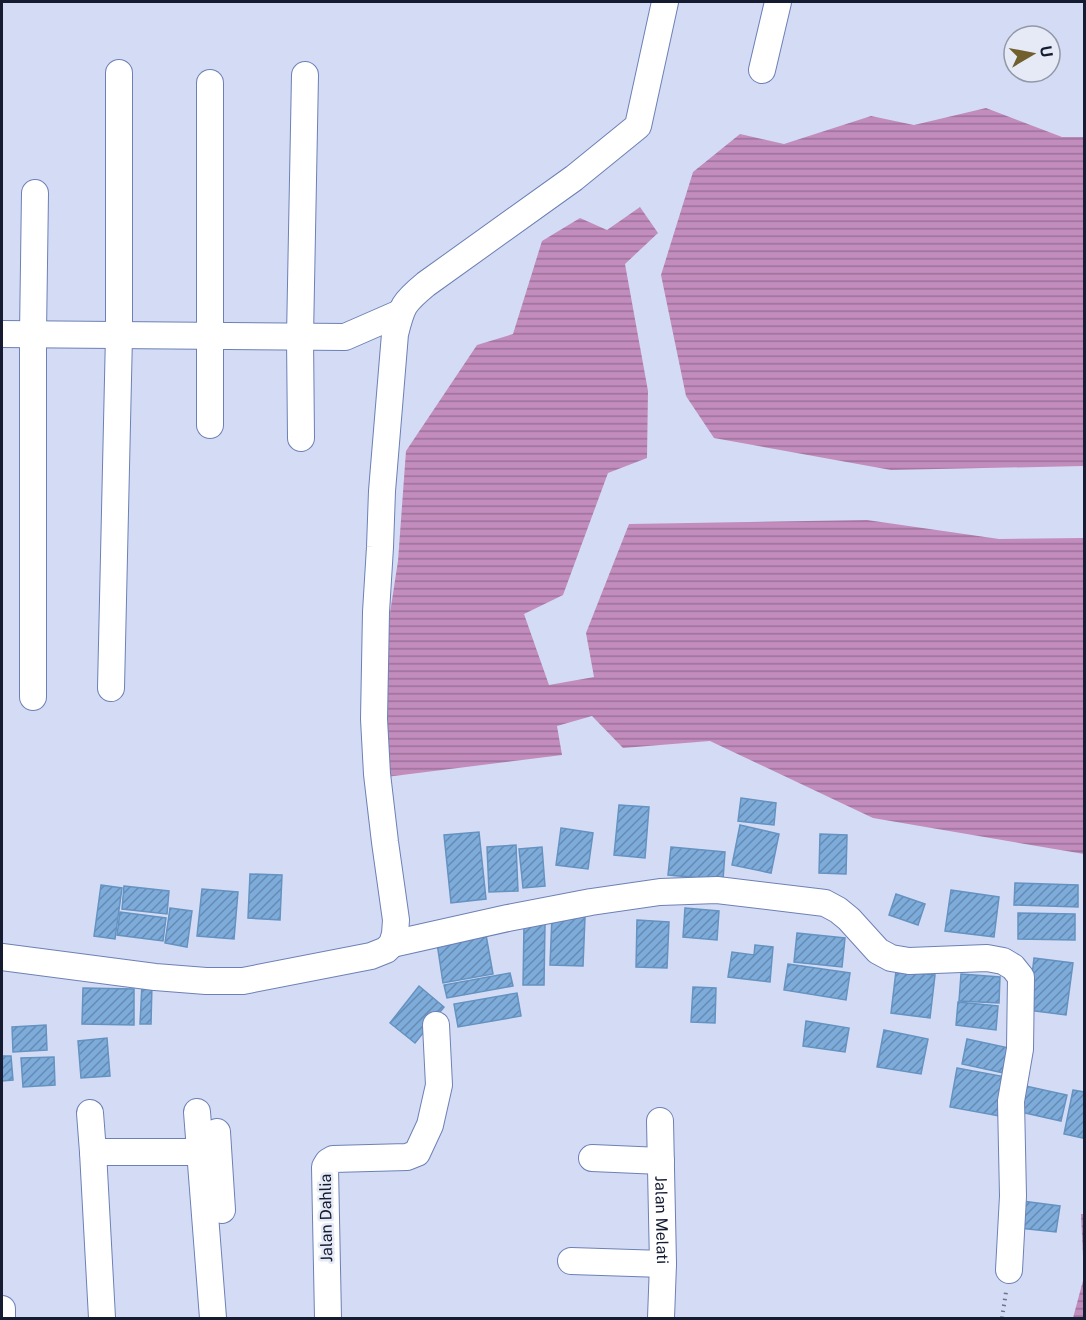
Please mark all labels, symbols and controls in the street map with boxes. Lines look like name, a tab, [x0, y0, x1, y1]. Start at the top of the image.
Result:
north arrow	[1002, 24, 1062, 84]
text: U	[1036, 44, 1057, 59]
street label: Jalan Dahlia	[316, 1174, 336, 1262]
street label: Jalan Melati	[652, 1176, 673, 1264]

